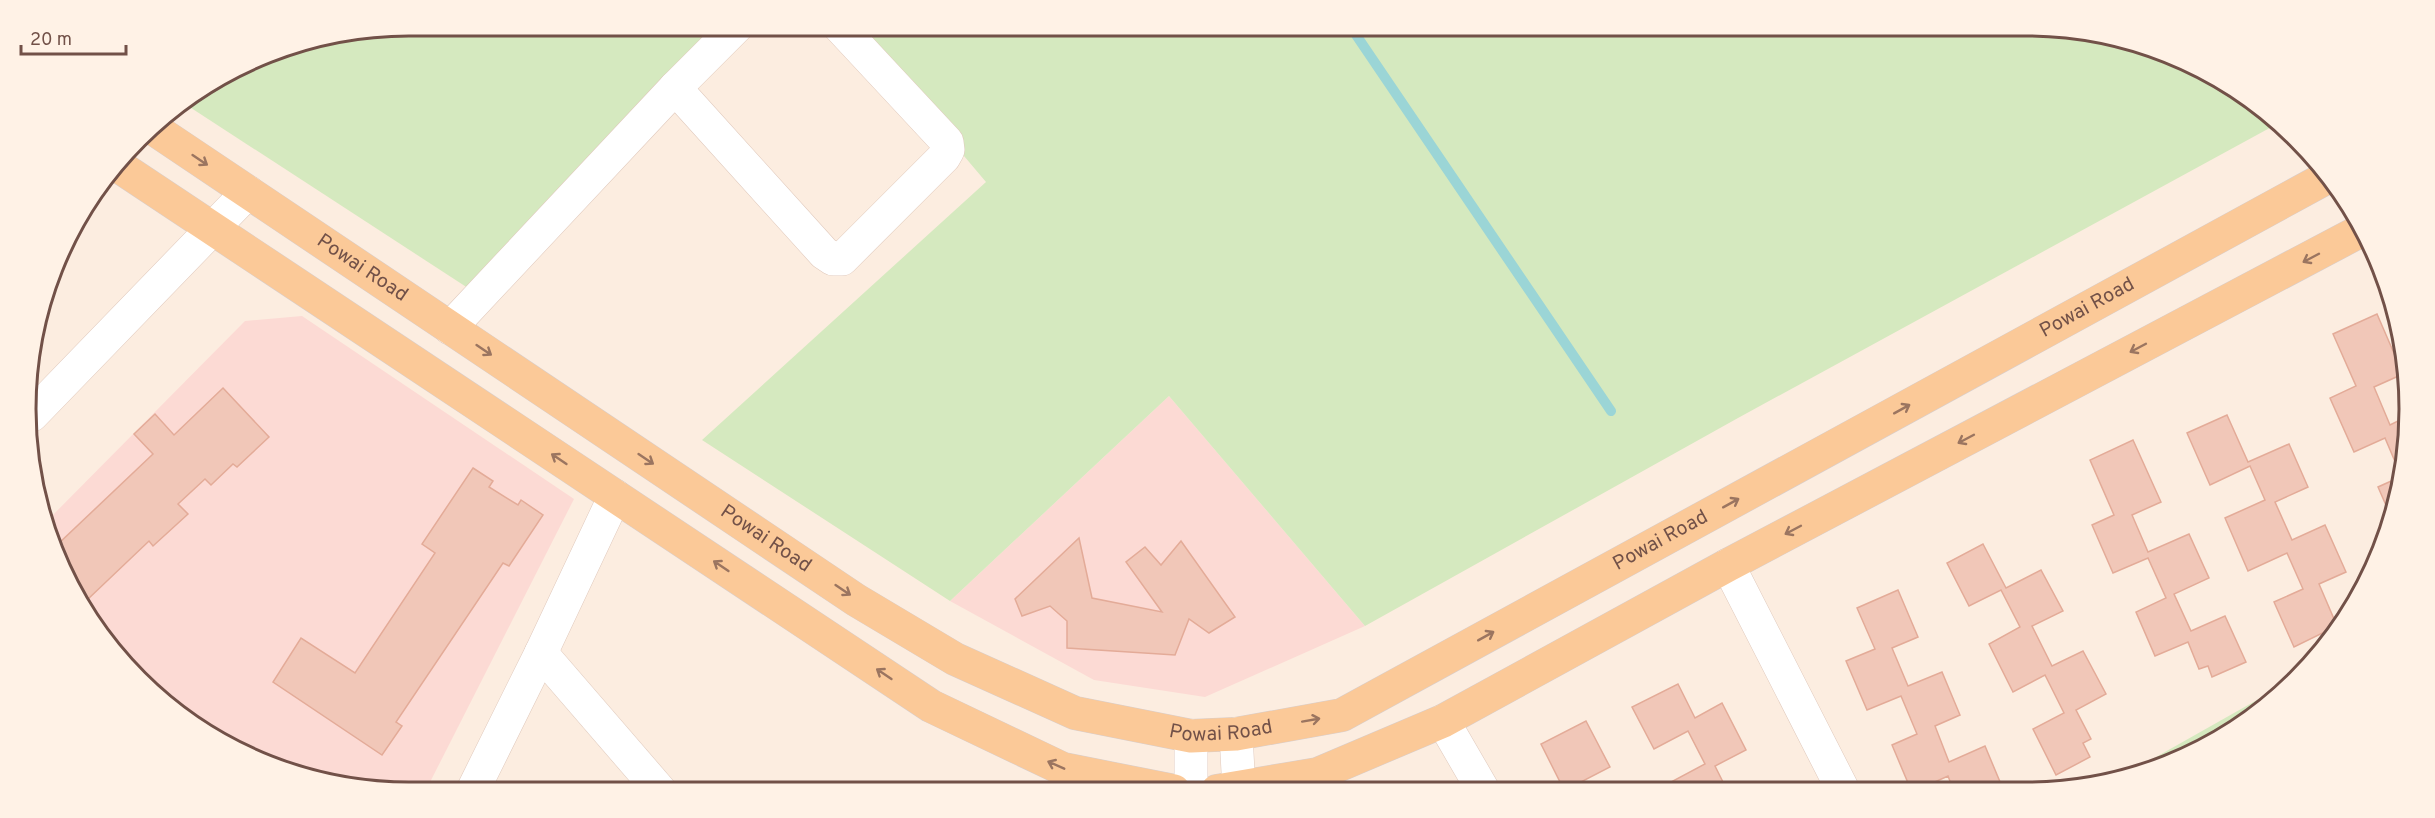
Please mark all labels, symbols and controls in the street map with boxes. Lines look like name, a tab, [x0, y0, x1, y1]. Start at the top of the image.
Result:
scale bar	[21, 18, 126, 56]
text: 20 m	[30, 29, 72, 52]
one-way arrow	[191, 154, 207, 166]
street label: Powai Road	[311, 229, 413, 308]
one-way arrow	[2302, 252, 2320, 264]
street label: Powai Road	[2035, 272, 2139, 345]
one-way arrow	[2130, 343, 2148, 355]
one-way arrow	[475, 344, 491, 356]
one-way arrow	[1893, 403, 1910, 415]
one-way arrow	[1957, 434, 1975, 446]
one-way arrow	[550, 452, 567, 465]
one-way arrow	[637, 453, 654, 465]
one-way arrow	[1722, 497, 1739, 509]
street label: Powai Road	[715, 499, 816, 579]
street label: Powai Road	[1609, 505, 1713, 577]
one-way arrow	[1785, 525, 1803, 536]
one-way arrow	[713, 560, 730, 572]
one-way arrow	[834, 585, 851, 597]
one-way arrow	[1477, 630, 1494, 642]
one-way arrow	[876, 668, 892, 680]
street label: Powai Road	[1167, 715, 1275, 749]
one-way arrow	[1301, 715, 1321, 726]
one-way arrow	[1047, 759, 1065, 770]

